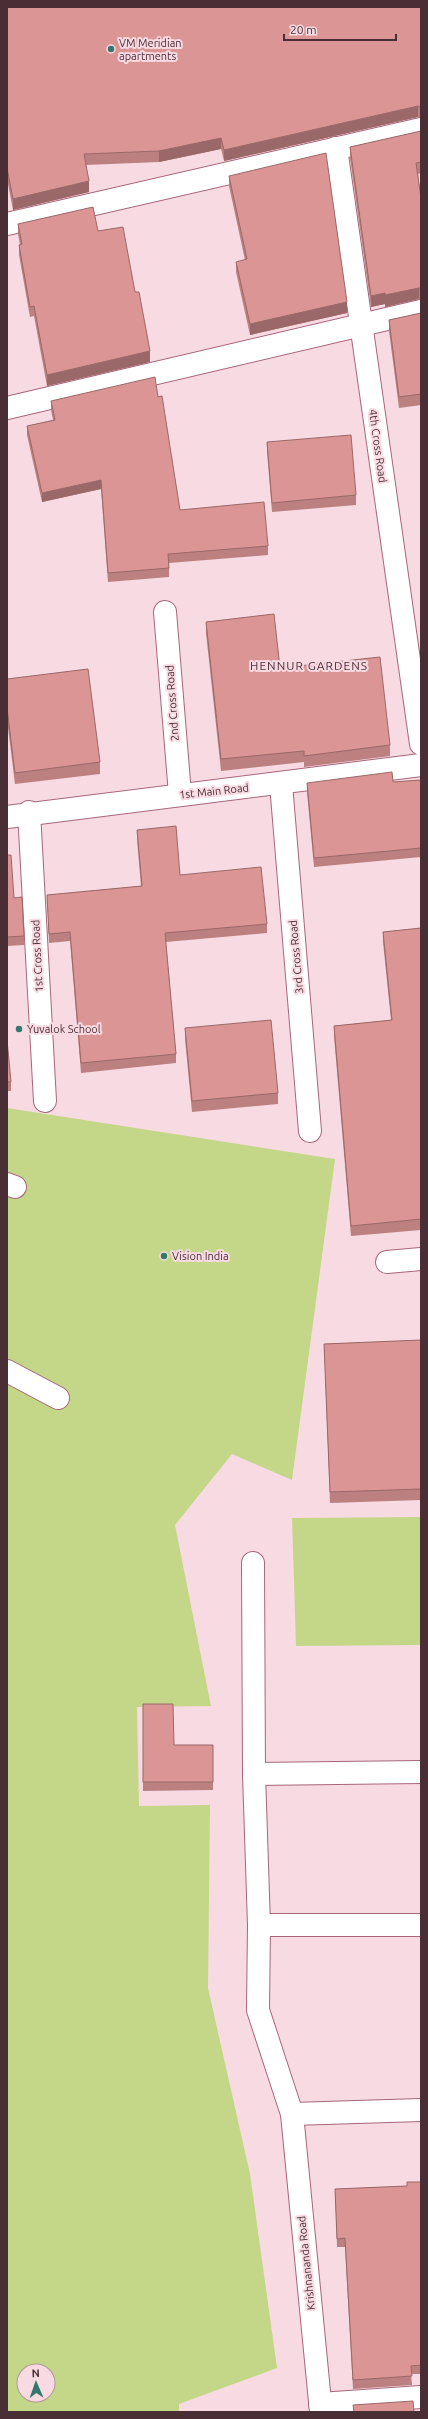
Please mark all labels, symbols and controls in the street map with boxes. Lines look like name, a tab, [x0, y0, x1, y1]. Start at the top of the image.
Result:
scale bar	[284, 16, 396, 42]
text: 20 m	[290, 23, 317, 36]
place label: VM Meridian apartments	[119, 37, 182, 62]
marker: VM Meridian apartments	[106, 44, 116, 54]
street label: 4th Cross Road	[367, 408, 389, 484]
district label: HENNUR GARDENS	[250, 659, 368, 672]
street label: 2nd Cross Road	[163, 665, 181, 741]
street label: 1st Main Road	[179, 781, 249, 801]
street label: 1st Cross Road	[29, 919, 45, 993]
street label: 3rd Cross Road	[287, 920, 305, 994]
place label: Yuvalok School	[27, 1023, 101, 1035]
marker: Yuvalok School	[14, 1024, 24, 1034]
place label: Vision India	[172, 1250, 229, 1262]
marker: Vision India	[159, 1251, 169, 1261]
street label: Krishnananda Road	[295, 2215, 317, 2311]
north arrow	[16, 2363, 56, 2403]
text: N	[31, 2367, 40, 2379]

